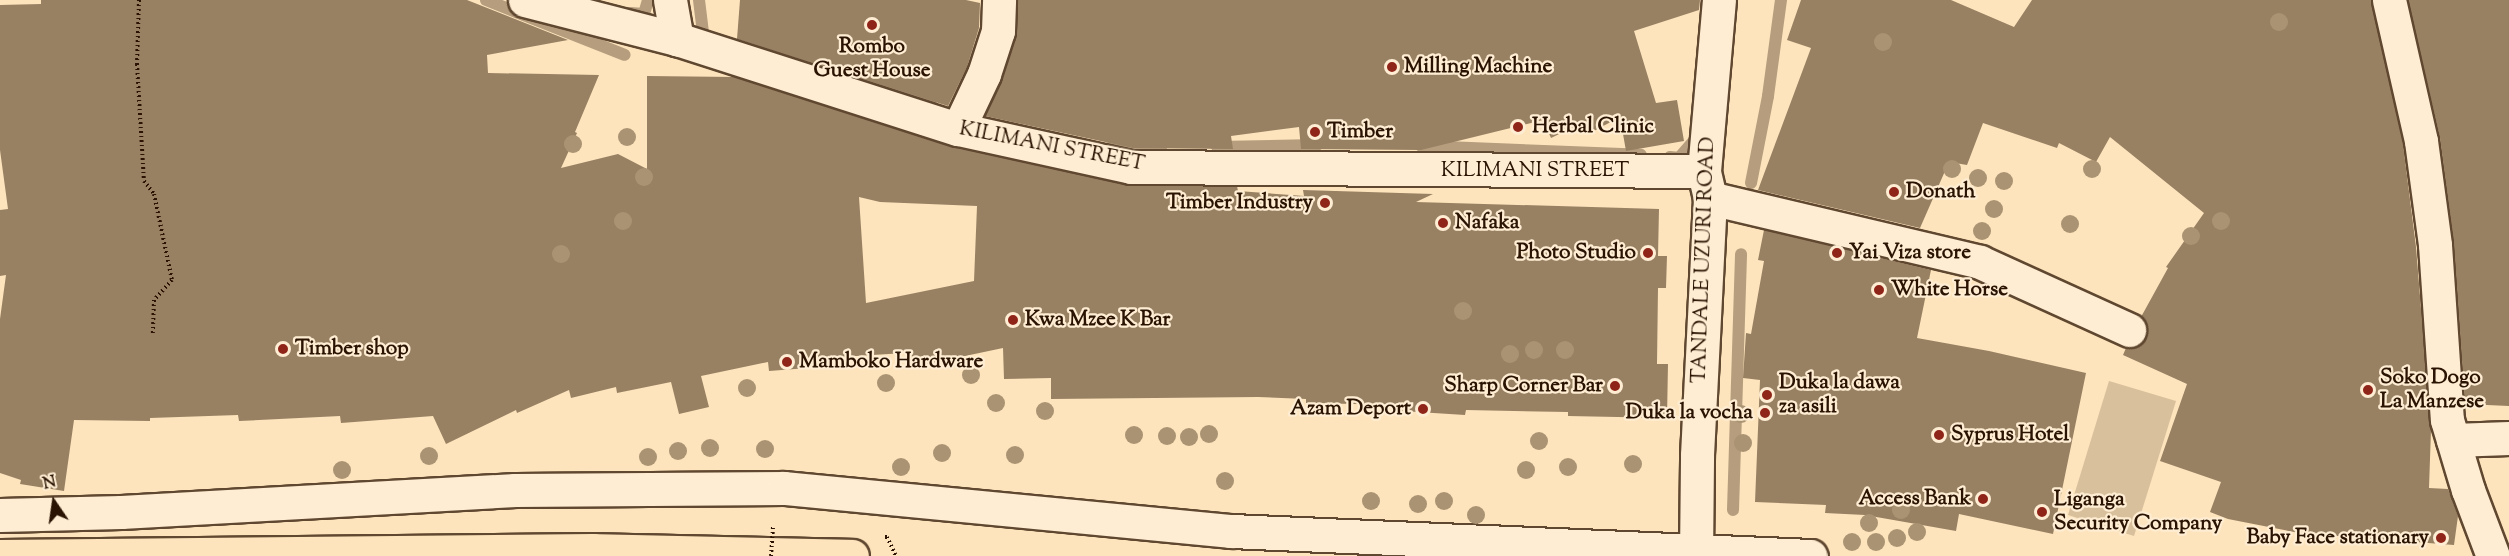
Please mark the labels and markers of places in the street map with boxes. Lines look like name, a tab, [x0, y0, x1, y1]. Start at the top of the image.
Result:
marker: Rombo Guest House	[865, 18, 879, 32]
place label: Rombo Guest House	[813, 34, 931, 84]
place label: Milling Machine	[1404, 54, 1552, 80]
marker: Milling Machine	[1385, 60, 1399, 74]
place label: Herbal Clinic	[1532, 114, 1654, 140]
marker: Herbal Clinic	[1509, 118, 1527, 136]
place label: Timber	[1327, 119, 1393, 145]
marker: Timber	[1308, 125, 1322, 139]
place label: Donath	[1906, 179, 1976, 205]
marker: Donath	[1887, 185, 1901, 199]
place label: Timber Industry	[1166, 190, 1313, 216]
marker: Timber Industry	[1318, 196, 1332, 210]
place label: Nafaka	[1455, 210, 1519, 236]
marker: Nafaka	[1436, 216, 1450, 230]
place label: Photo Studio	[1517, 240, 1636, 266]
place label: Yai Viza store	[1849, 240, 1971, 266]
marker: Photo Studio	[1641, 246, 1655, 260]
marker: Yai Viza store	[1830, 246, 1844, 260]
place label: White Horse	[1891, 277, 2008, 303]
marker: White Horse	[1872, 283, 1886, 297]
place label: Kwa Mzee K Bar	[1025, 307, 1170, 333]
marker: Kwa Mzee K Bar	[1006, 313, 1020, 327]
place label: Timber shop	[295, 336, 409, 362]
marker: Timber shop	[276, 342, 290, 356]
place label: Mamboko Hardware	[799, 349, 983, 375]
marker: Mamboko Hardware	[780, 355, 794, 369]
place label: Soko Dogo La Manzese	[2380, 365, 2484, 415]
place label: Duka la dawa za asili	[1779, 370, 1900, 420]
place label: Sharp Corner Bar	[1444, 373, 1603, 399]
marker: Sharp Corner Bar	[1608, 379, 1622, 393]
marker: Soko Dogo La Manzese	[2361, 383, 2375, 397]
marker: Duka la dawa za asili	[1760, 388, 1774, 402]
place label: Azam Deport	[1290, 396, 1411, 422]
place label: Duka la vocha	[1625, 400, 1753, 426]
marker: Azam Deport	[1416, 402, 1430, 416]
marker: Duka la vocha	[1758, 406, 1772, 420]
place label: Syprus Hotel	[1951, 422, 2069, 448]
marker: Syprus Hotel	[1932, 428, 1946, 442]
place label: Access Bank	[1858, 486, 1971, 512]
place label: Liganga Security Company	[2054, 487, 2222, 537]
marker: Access Bank	[1976, 492, 1990, 506]
marker: Liganga Security Company	[2035, 505, 2049, 519]
place label: Baby Face stationary	[2246, 525, 2429, 551]
marker: Baby Face stationary	[2434, 531, 2448, 545]

